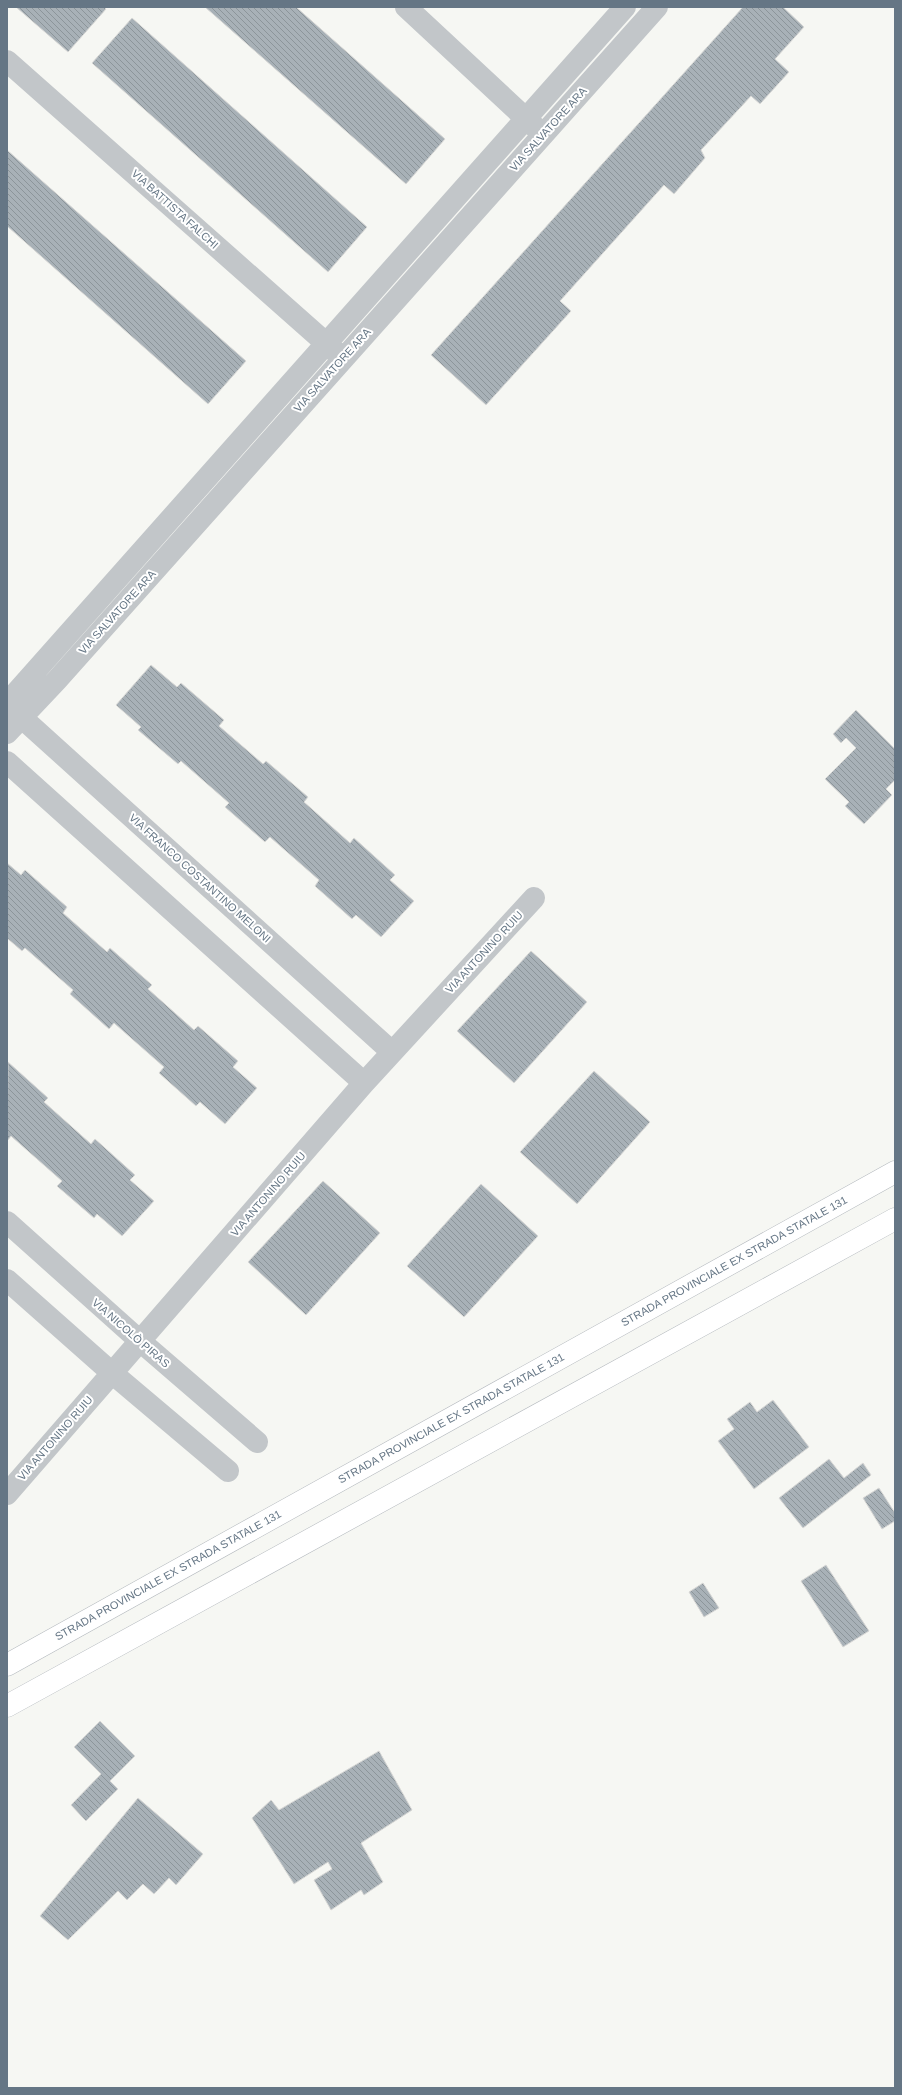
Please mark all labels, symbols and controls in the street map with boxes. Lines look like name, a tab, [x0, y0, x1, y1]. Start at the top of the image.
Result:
street label: VIA SALVATORE ARA	[507, 84, 589, 173]
street label: VIA BATTISTA FALCHI	[129, 167, 221, 251]
street label: VIA SALVATORE ARA	[291, 325, 373, 414]
street label: VIA SALVATORE ARA	[76, 567, 158, 656]
street label: VIA FRANCO COSTANTINO MELONI	[127, 811, 273, 945]
street label: VIA ANTONINO RUIU	[443, 909, 525, 995]
street label: VIA ANTONINO RUIU	[228, 1150, 308, 1238]
street label: STRADA PROVINCIALE EX STRADA STATALE 131	[619, 1194, 849, 1328]
street label: VIA NICOLÒ PIRAS	[90, 1296, 172, 1370]
street label: STRADA PROVINCIALE EX STRADA STATALE 131	[336, 1351, 566, 1485]
street label: VIA ANTONINO RUIU	[15, 1394, 95, 1482]
street label: STRADA PROVINCIALE EX STRADA STATALE 131	[53, 1508, 283, 1642]

